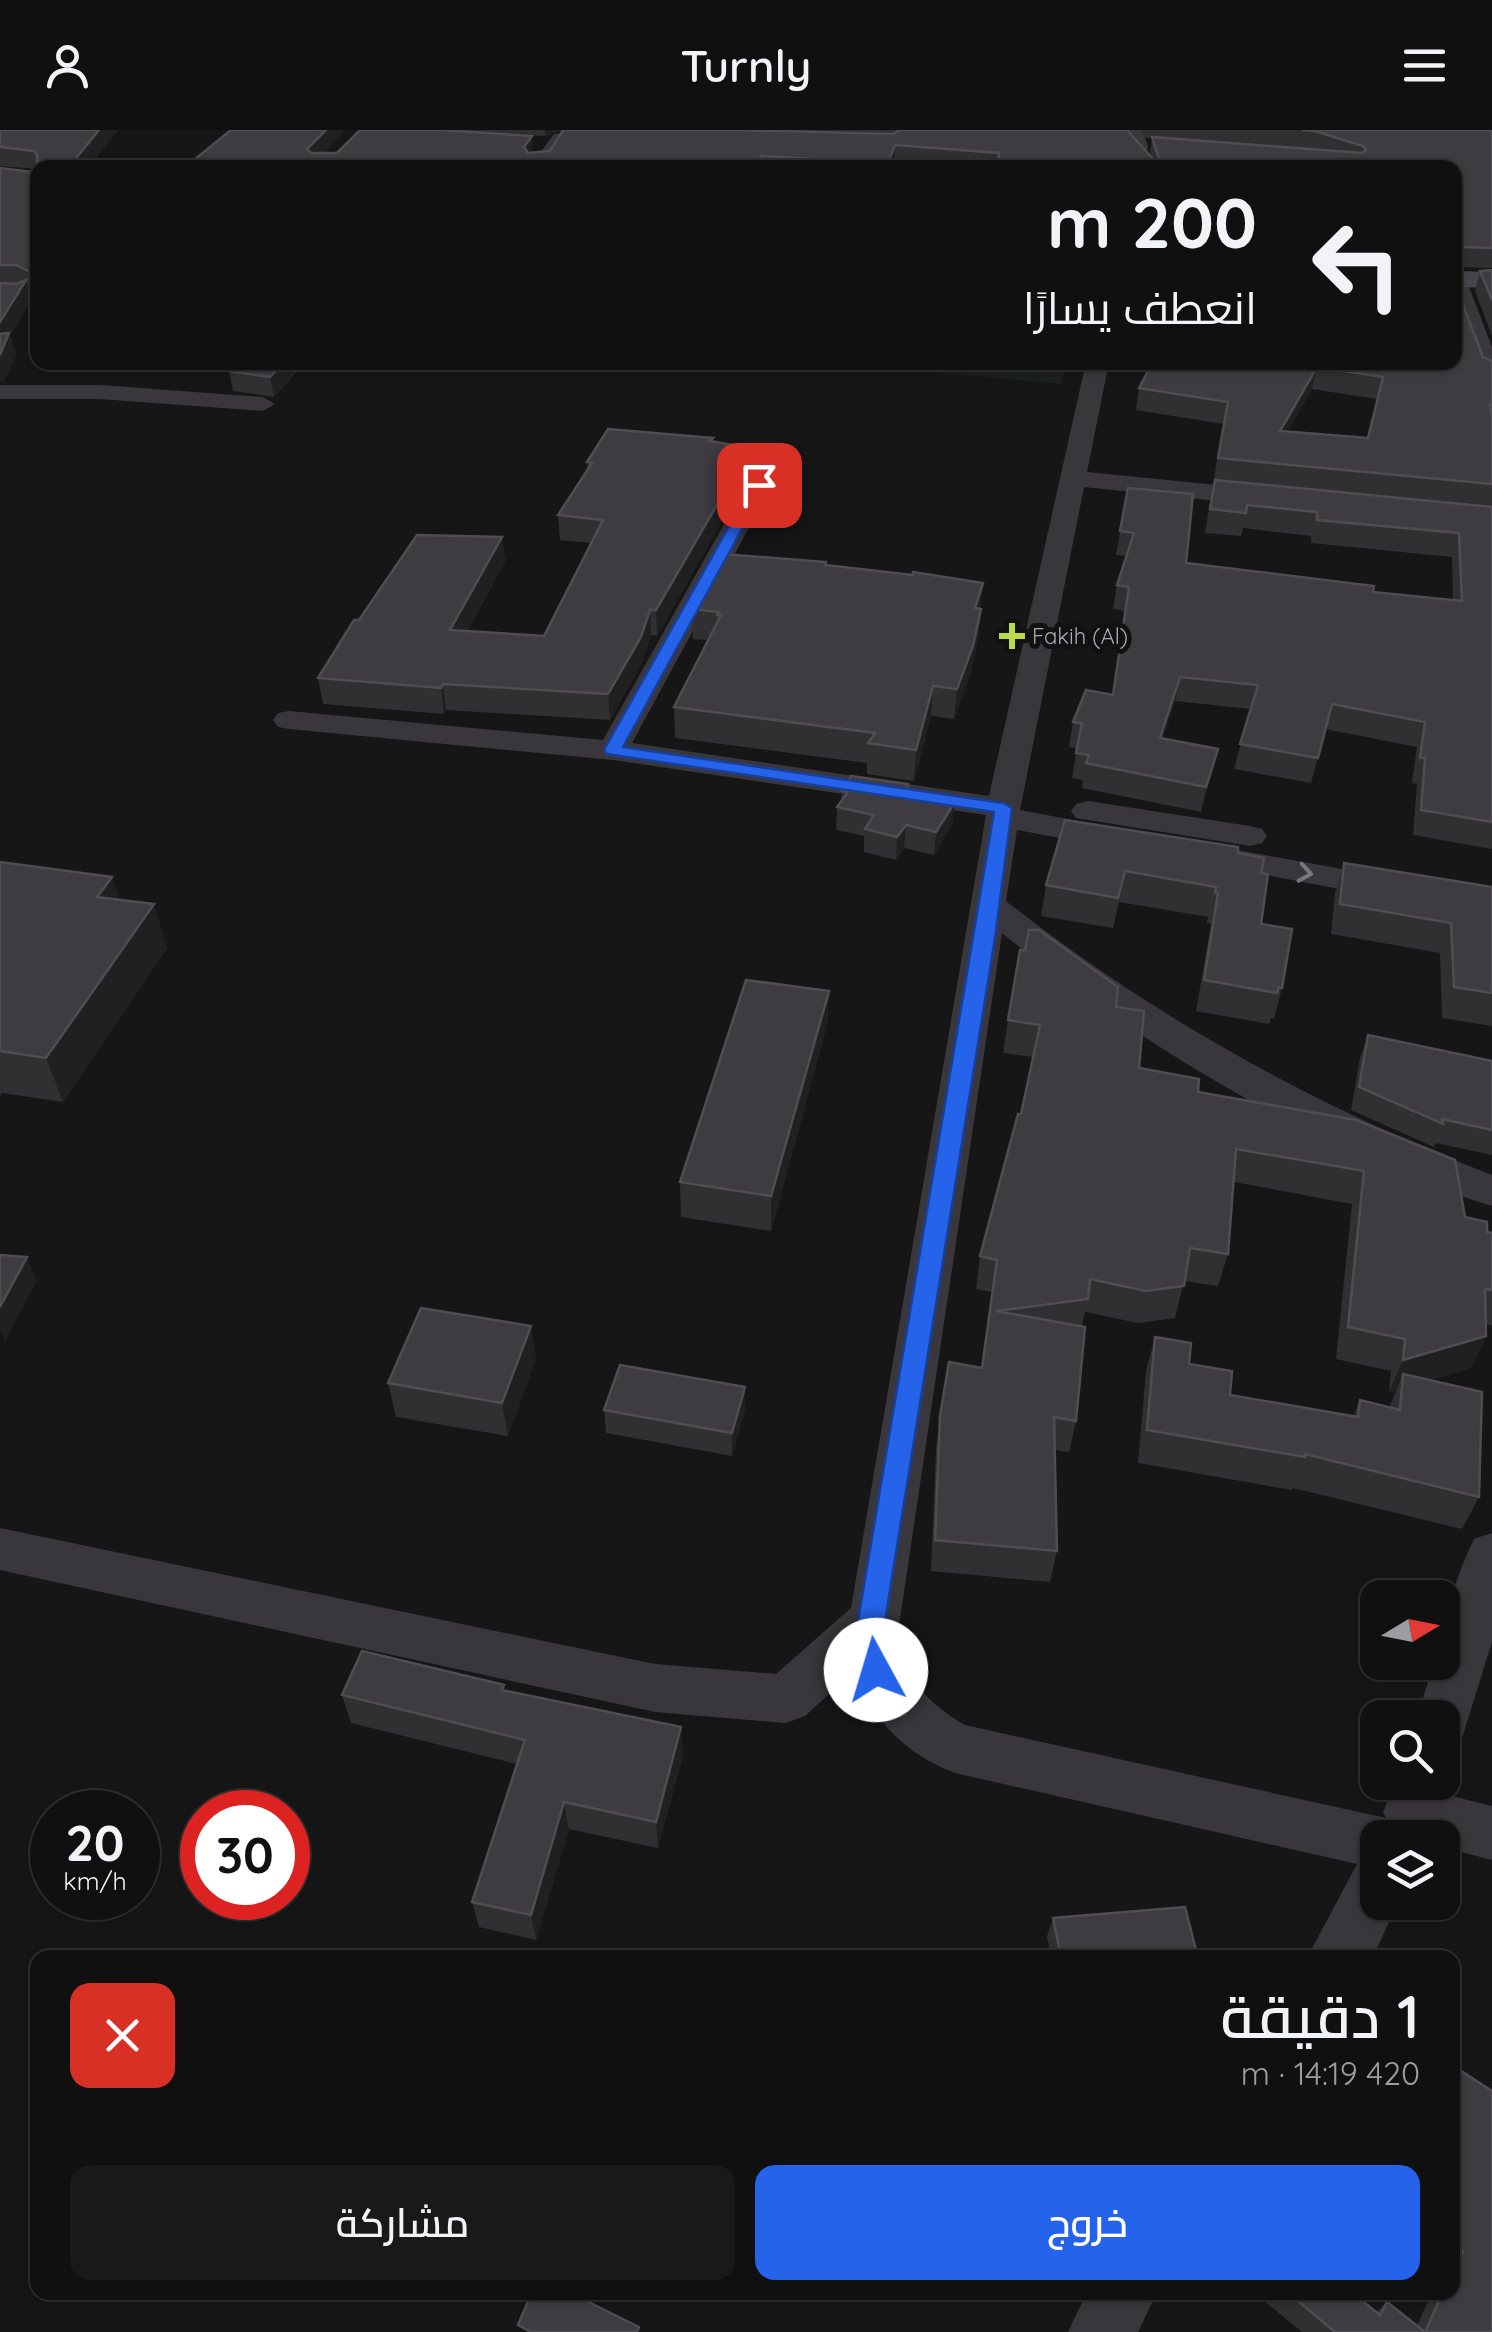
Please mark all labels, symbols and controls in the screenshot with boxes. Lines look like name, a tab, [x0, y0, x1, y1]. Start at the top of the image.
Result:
text: Turnly	[681, 37, 812, 93]
icon: person	[40, 38, 95, 93]
icon: menu	[1397, 38, 1452, 93]
text: 200 m	[1047, 178, 1257, 266]
icon: left	[1292, 200, 1422, 330]
text: انعطف يسارًا	[1023, 279, 1257, 335]
pin	[717, 443, 802, 528]
icon: arrive	[732, 458, 787, 513]
place label: Fakih (Al)	[1032, 622, 1128, 650]
marker: Fakih (Al)	[1001, 625, 1023, 647]
one-way arrow	[1296, 862, 1313, 883]
north arrow	[1360, 1580, 1460, 1680]
map controls	[1360, 1580, 1460, 1920]
position arrow	[824, 1618, 928, 1722]
button: search	[1360, 1700, 1460, 1800]
speed limit sign: 30	[180, 1790, 310, 1920]
text: 20	[65, 1811, 125, 1874]
button: layers	[1360, 1820, 1460, 1920]
text: km/h	[63, 1865, 127, 1896]
text: 1 دقيقة	[1221, 1978, 1420, 2053]
button: close	[70, 1983, 175, 2088]
text: 420 m · 14:19	[1241, 2053, 1420, 2093]
button: مشاركة	[70, 2165, 735, 2280]
button: خروج	[755, 2165, 1420, 2280]

